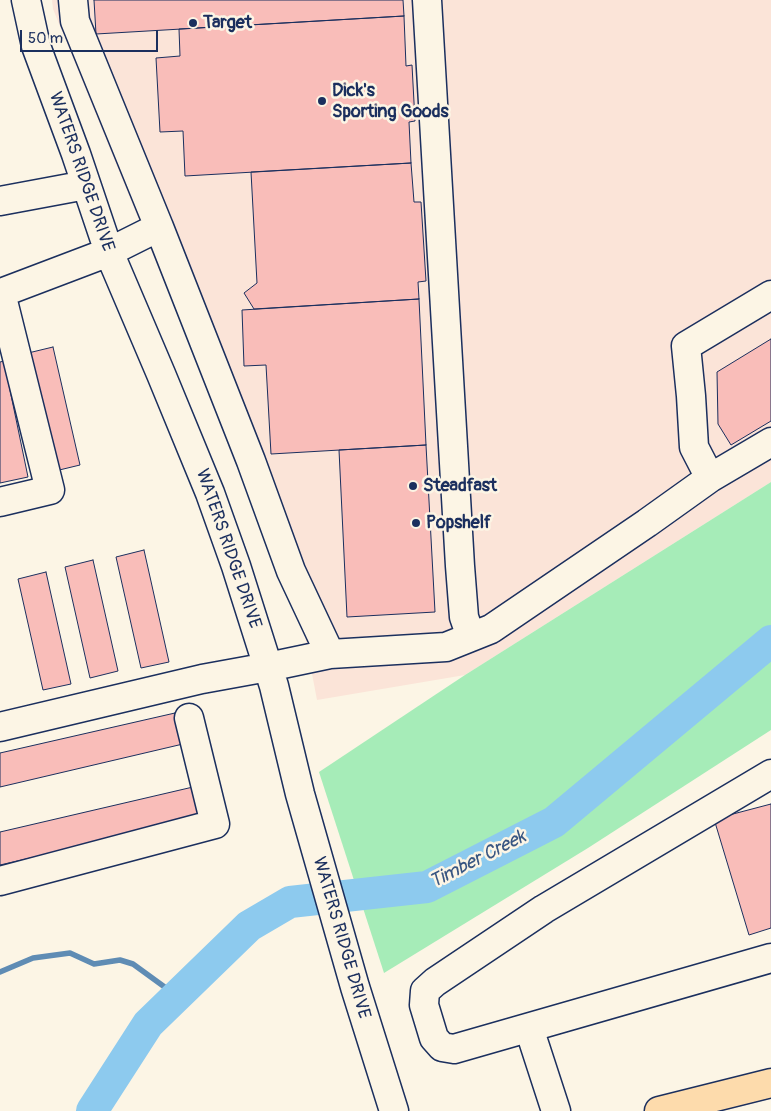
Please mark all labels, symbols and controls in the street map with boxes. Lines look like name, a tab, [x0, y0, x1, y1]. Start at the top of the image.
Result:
place label: Target	[203, 12, 252, 34]
marker: Target	[187, 17, 199, 29]
scale bar	[22, 20, 160, 52]
text: 50 m	[28, 29, 63, 48]
place label: Dick's Sporting Goods	[332, 80, 449, 122]
street label: WATERS RIDGE DRIVE	[44, 89, 118, 255]
marker: Dick's Sporting Goods	[316, 95, 328, 107]
street label: WATERS RIDGE DRIVE	[191, 466, 265, 632]
place label: Steadfast	[423, 475, 497, 497]
marker: Steadfast	[407, 480, 419, 492]
place label: Popshelf	[426, 512, 491, 534]
marker: Popshelf	[410, 517, 422, 529]
water label: Timber Creek	[426, 826, 530, 894]
street label: WATERS RIDGE DRIVE	[308, 854, 374, 1022]

